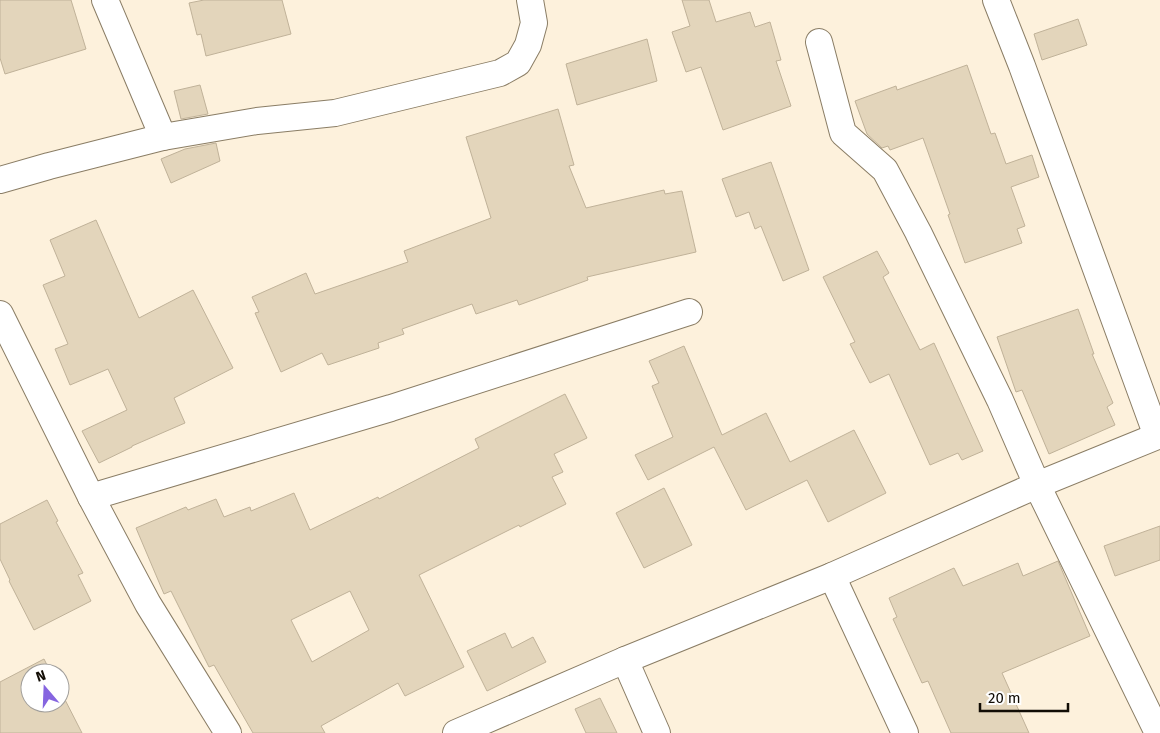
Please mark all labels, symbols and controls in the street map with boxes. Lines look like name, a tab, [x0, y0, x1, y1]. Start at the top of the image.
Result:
north arrow	[20, 663, 70, 713]
text: N	[34, 667, 48, 686]
scale bar	[980, 680, 1068, 712]
text: 20 m	[988, 689, 1021, 707]

